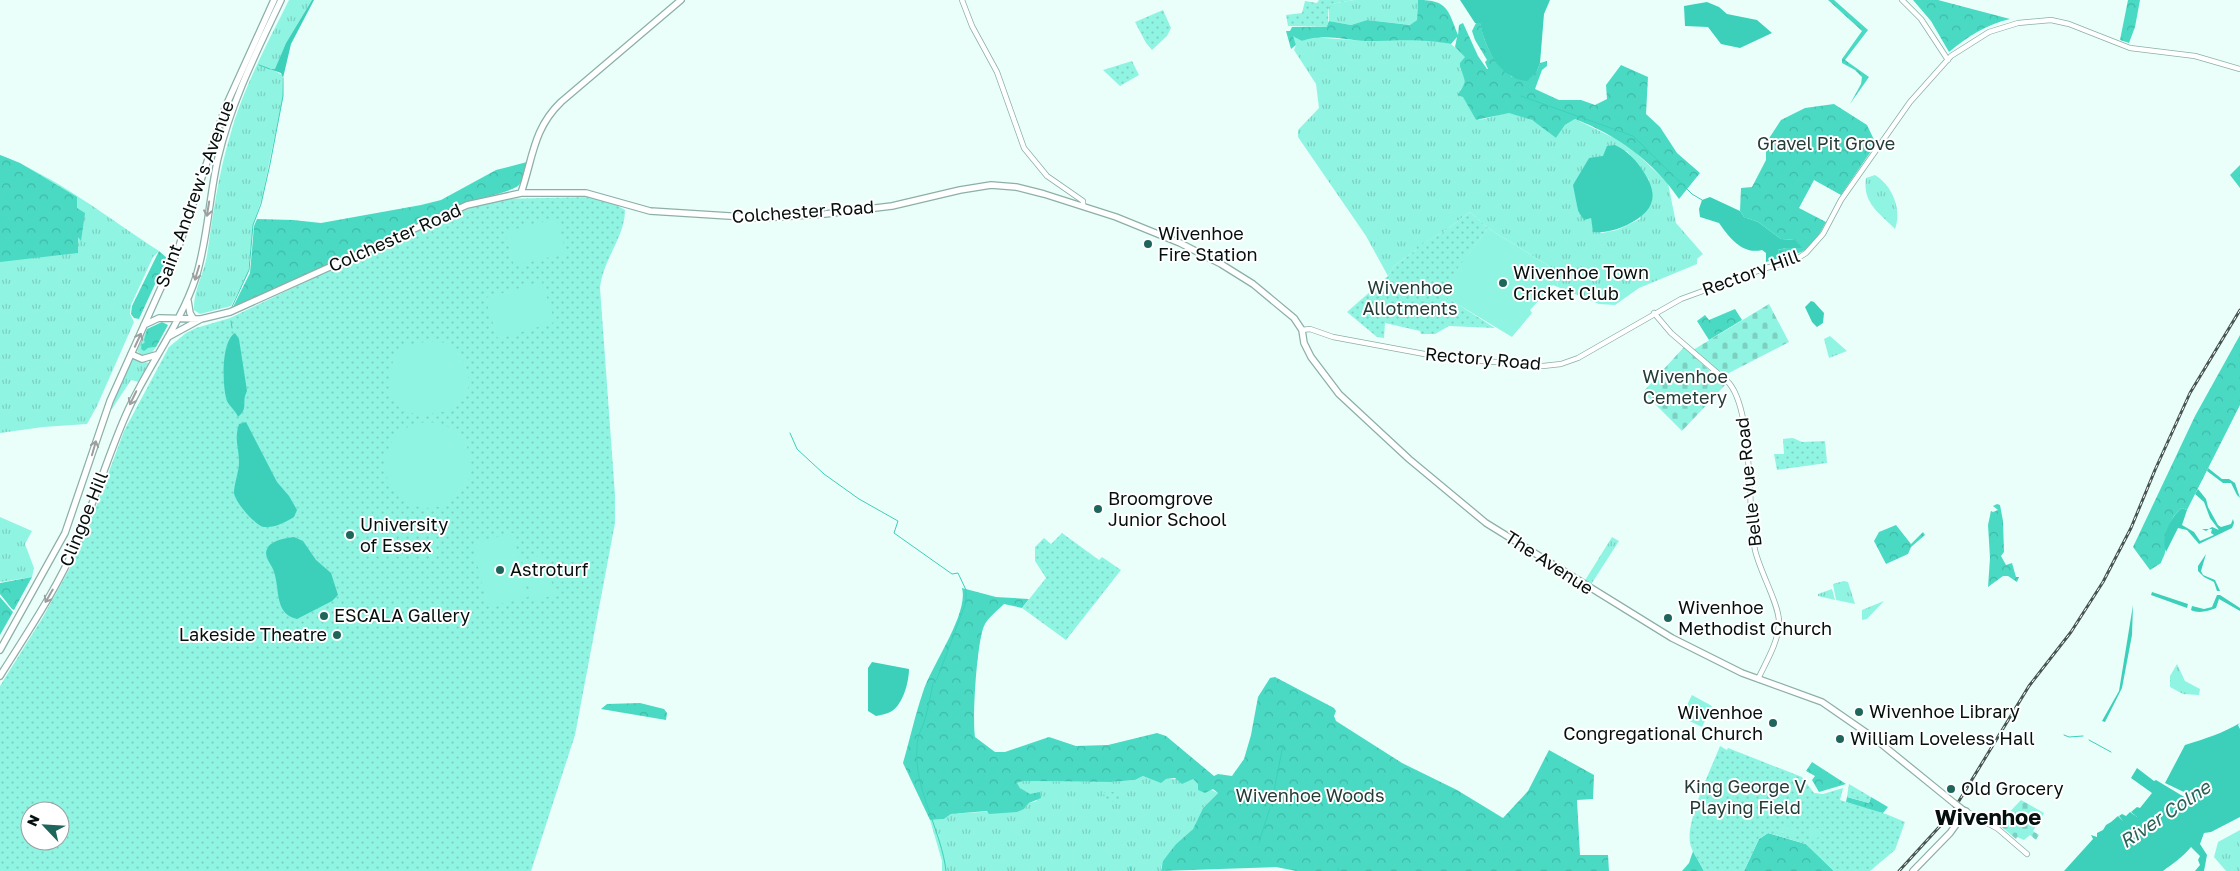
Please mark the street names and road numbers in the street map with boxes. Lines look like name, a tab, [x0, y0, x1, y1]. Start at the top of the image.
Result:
street label: Saint Andrew's Avenue	[150, 97, 238, 290]
street label: Colchester Road	[731, 195, 875, 227]
street label: Colchester Road	[325, 198, 464, 276]
street label: Rectory Hill	[1699, 244, 1803, 300]
street label: Rectory Road	[1424, 342, 1542, 374]
street label: Belle Vue Road	[1730, 416, 1766, 548]
street label: Clingoe Hill	[54, 468, 112, 569]
street label: The Avenue	[1501, 526, 1598, 599]

